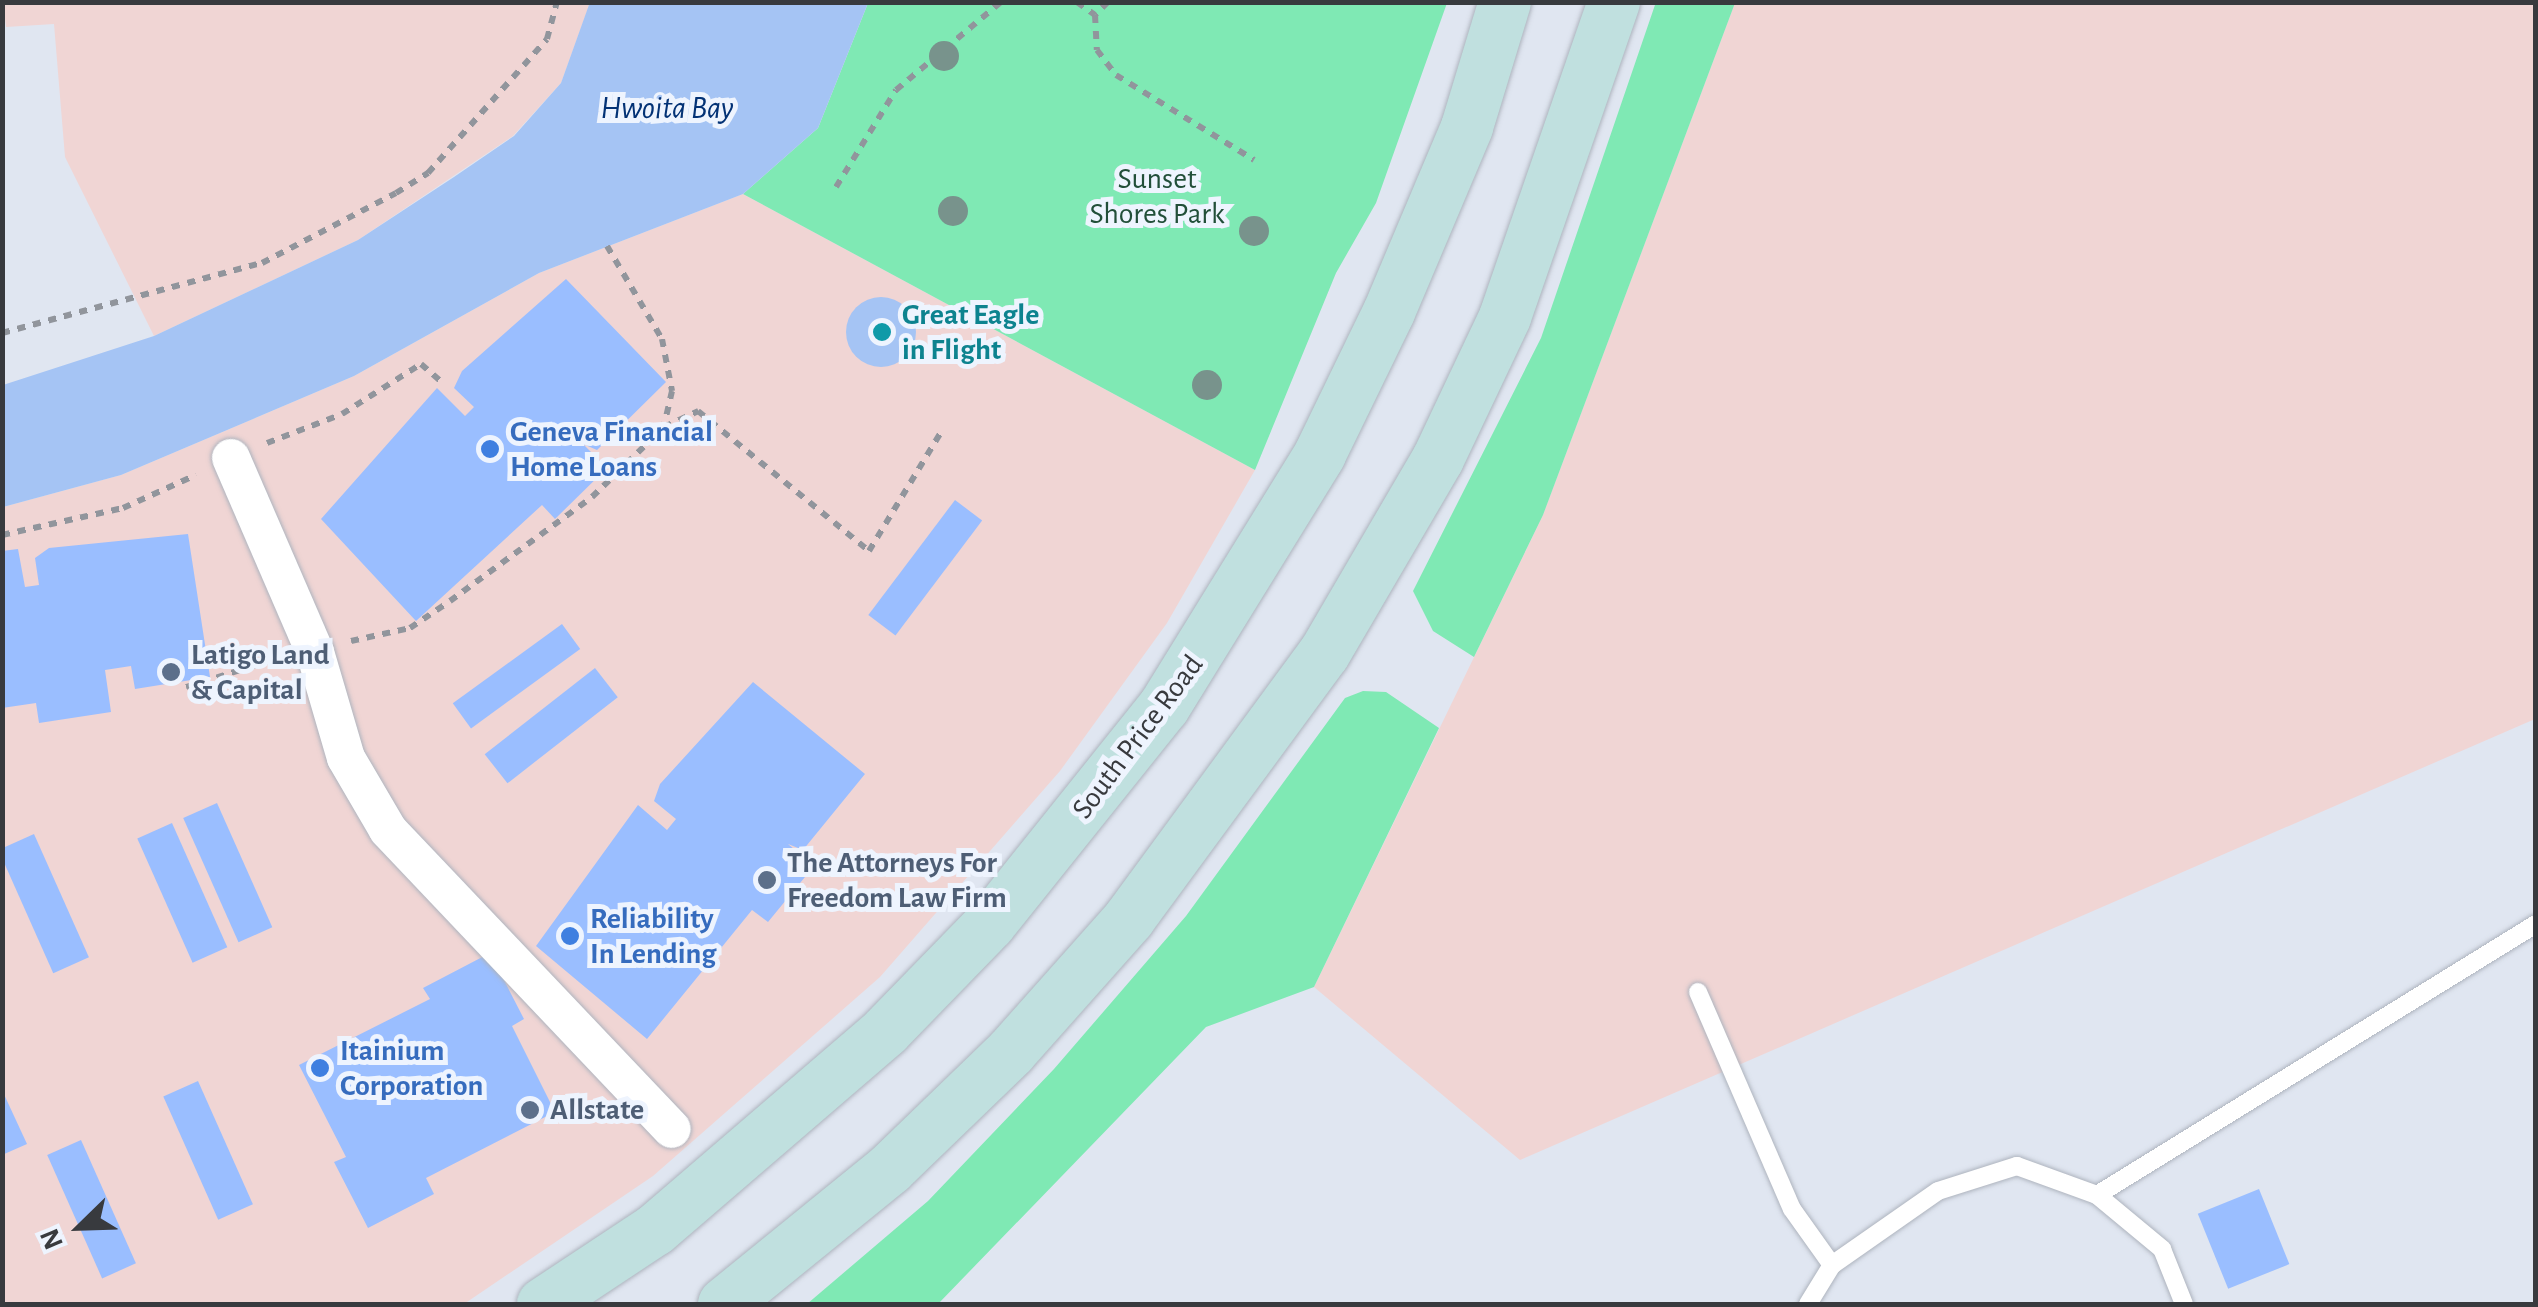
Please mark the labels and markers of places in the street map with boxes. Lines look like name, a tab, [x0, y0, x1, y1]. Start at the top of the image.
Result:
place label: Great Eagle in Flight	[902, 297, 1039, 368]
marker: Great Eagle in Flight	[871, 321, 893, 343]
place label: Geneva Financial Home Loans	[510, 414, 713, 484]
marker: Geneva Financial Home Loans	[479, 438, 501, 460]
place label: Latigo Land & Capital	[191, 637, 330, 708]
marker: Latigo Land & Capital	[160, 661, 182, 683]
place label: The Attorneys For Freedom Law Firm	[787, 845, 1007, 916]
marker: The Attorneys For Freedom Law Firm	[756, 869, 778, 891]
place label: Reliability In Lending	[590, 901, 716, 972]
marker: Reliability In Lending	[559, 925, 581, 947]
place label: Itainium Corporation	[340, 1033, 483, 1104]
marker: Itainium Corporation	[309, 1057, 331, 1079]
place label: Allstate	[550, 1092, 644, 1128]
marker: Allstate	[519, 1099, 541, 1121]

